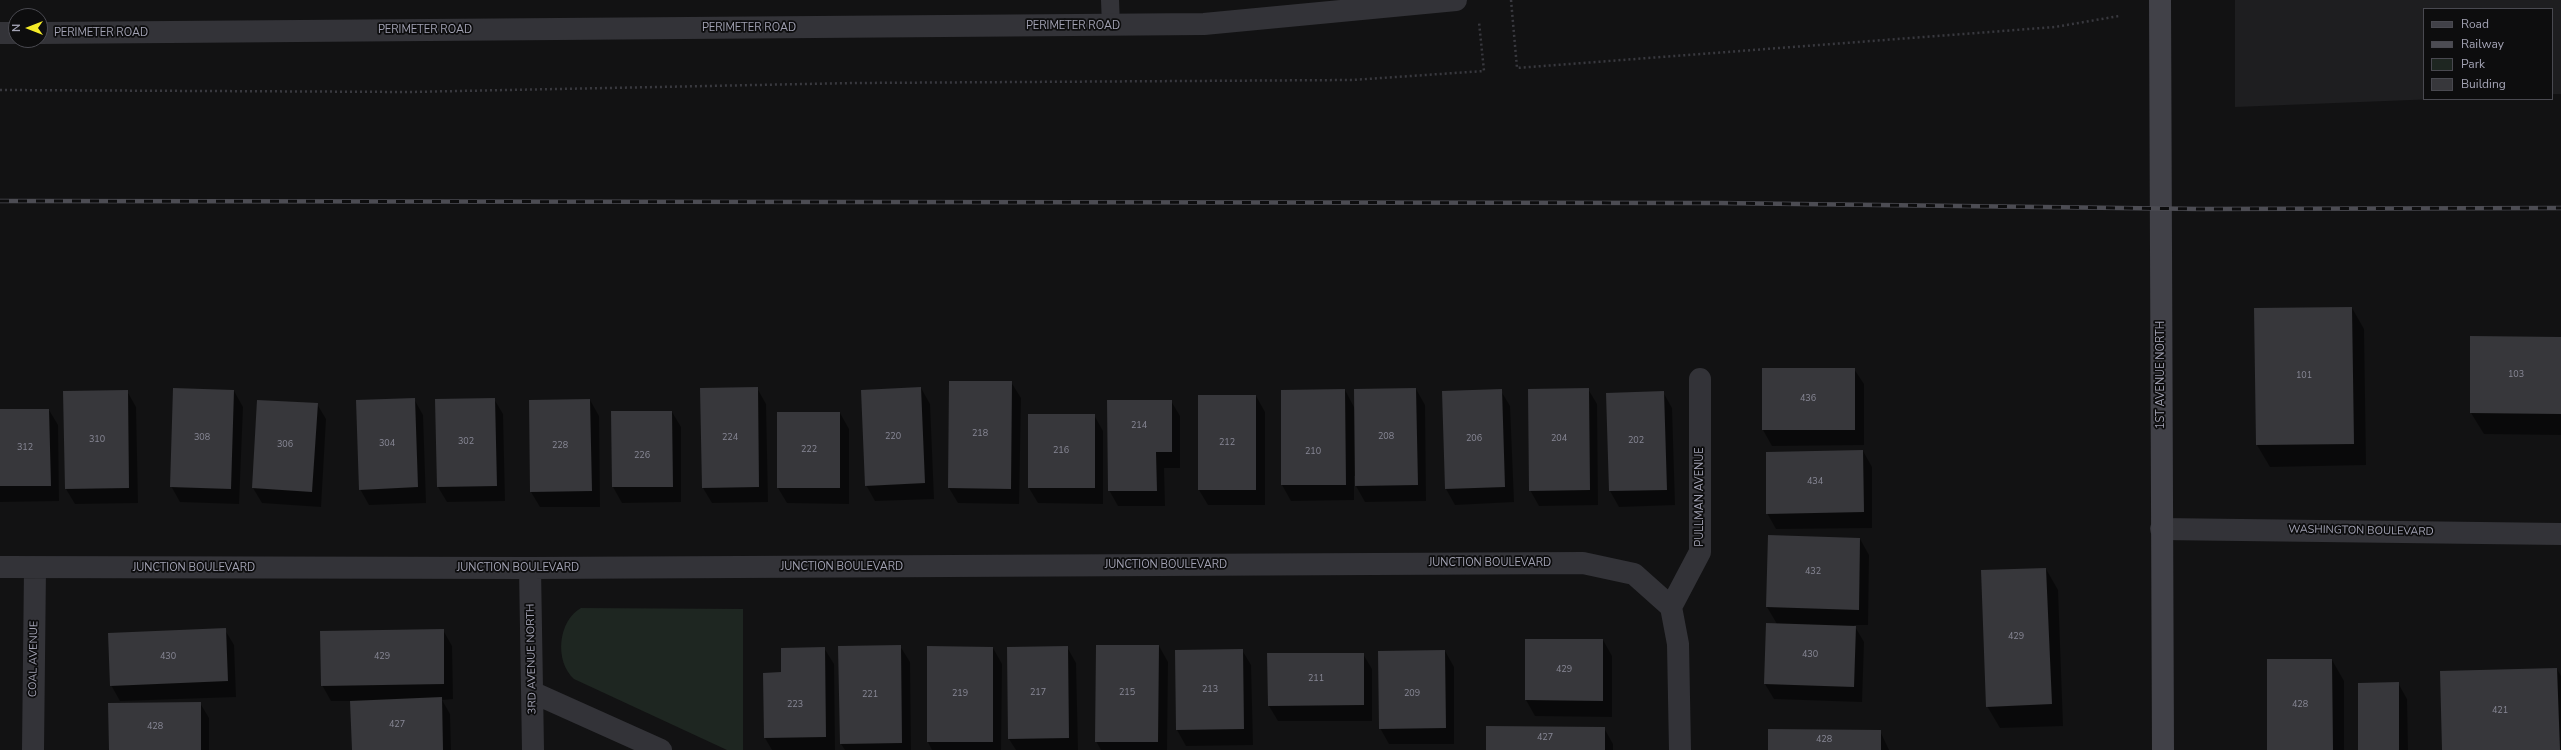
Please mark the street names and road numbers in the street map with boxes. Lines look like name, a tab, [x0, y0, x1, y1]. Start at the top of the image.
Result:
street label: PERIMETER ROAD	[1026, 19, 1120, 33]
street label: PERIMETER ROAD	[702, 21, 796, 35]
street label: PERIMETER ROAD	[378, 23, 472, 37]
street label: PERIMETER ROAD	[54, 26, 148, 40]
street label: 1ST AVENUE NORTH	[2154, 321, 2168, 429]
street label: PULLMAN AVENUE	[1693, 447, 1707, 547]
street label: WASHINGTON BOULEVARD	[2288, 523, 2434, 539]
street label: JUNCTION BOULEVARD	[1429, 556, 1551, 570]
street label: JUNCTION BOULEVARD	[1105, 558, 1227, 572]
street label: JUNCTION BOULEVARD	[781, 560, 903, 574]
street label: JUNCTION BOULEVARD	[133, 561, 255, 575]
street label: JUNCTION BOULEVARD	[457, 561, 579, 575]
street label: 3RD AVENUE NORTH	[524, 604, 540, 714]
street label: COAL AVENUE	[27, 621, 41, 697]

